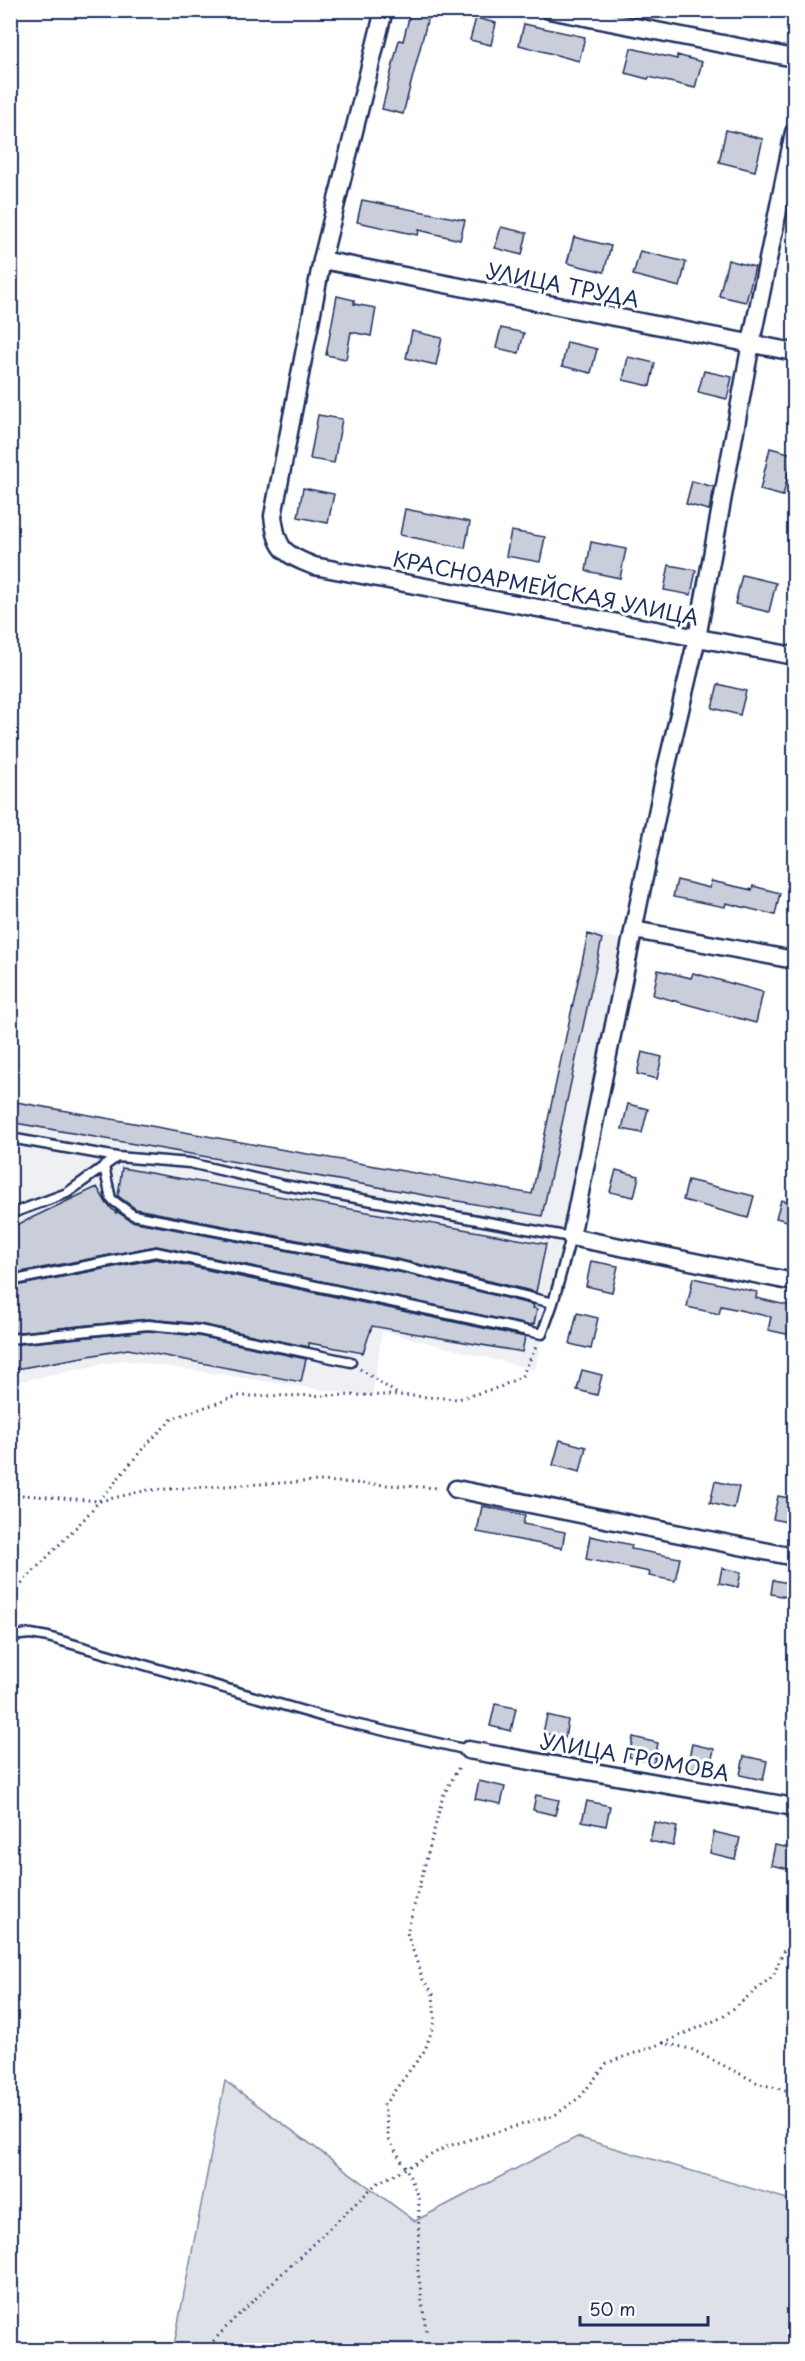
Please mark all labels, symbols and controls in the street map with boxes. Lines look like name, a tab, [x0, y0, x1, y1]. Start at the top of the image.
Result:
street label: УЛИЦА ТРУДА	[484, 253, 642, 315]
street label: КРАСНОАРМЕЙСКАЯ УЛИЦА	[390, 542, 702, 632]
street label: УЛИЦА ГРОМОВА	[538, 1724, 732, 1788]
scale bar	[580, 2289, 708, 2327]
text: 50 m	[589, 2295, 636, 2322]

